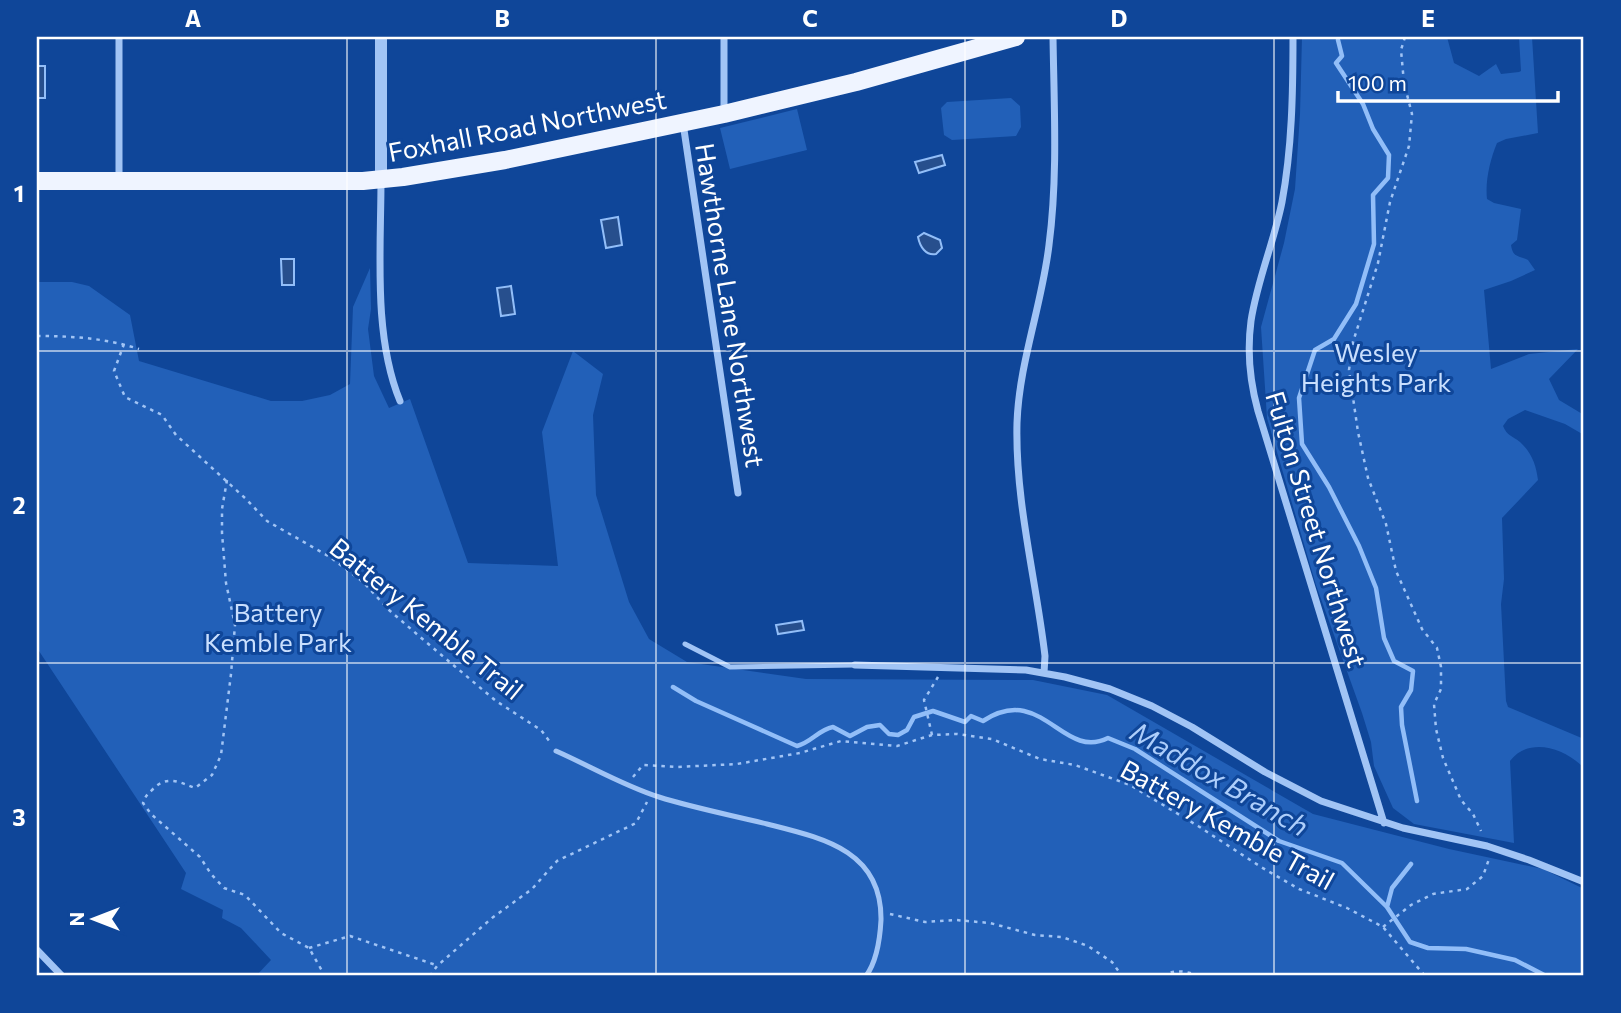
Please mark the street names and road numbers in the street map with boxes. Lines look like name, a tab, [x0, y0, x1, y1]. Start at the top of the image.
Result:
street label: Foxhall Road Northwest	[385, 83, 669, 167]
street label: Hawthorne Lane Northwest	[690, 141, 772, 469]
street label: Fulton Street Northwest	[1260, 387, 1374, 671]
street label: Battery Kemble Trail	[324, 531, 530, 705]
street label: Battery Kemble Trail	[1116, 752, 1340, 896]

